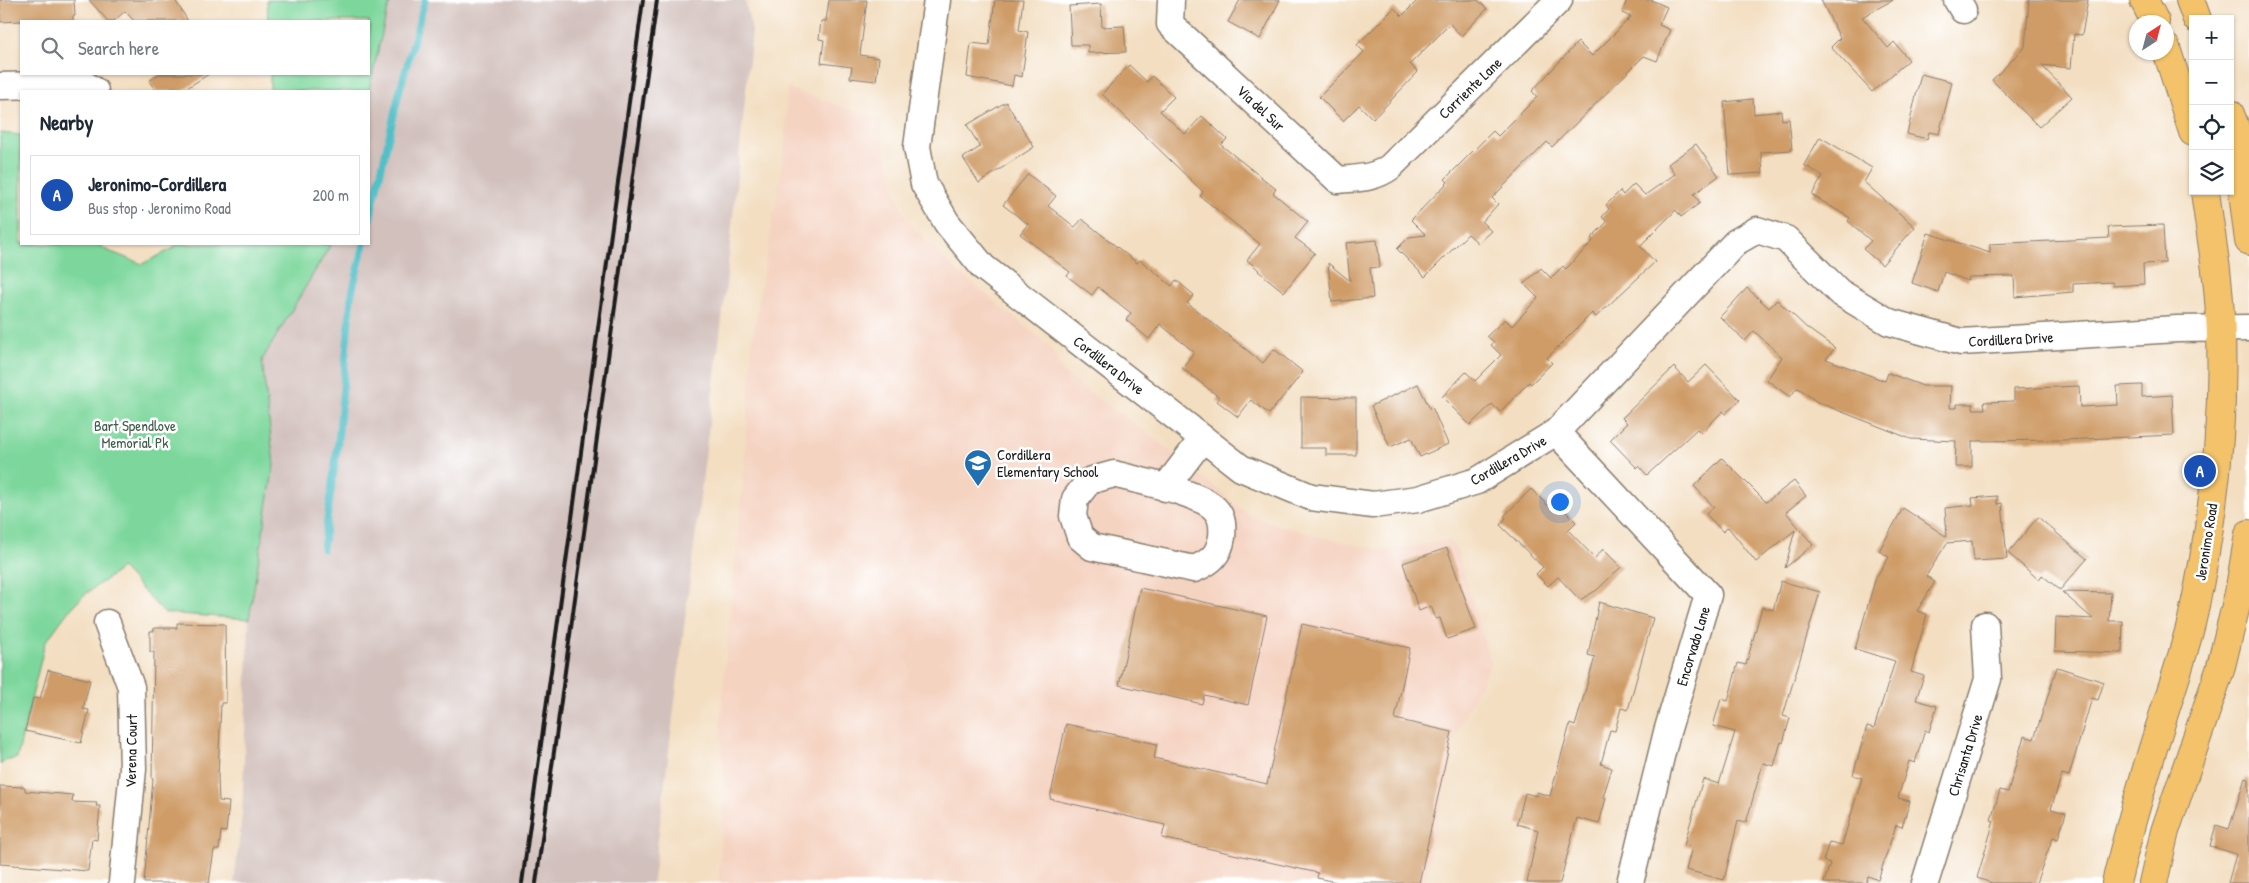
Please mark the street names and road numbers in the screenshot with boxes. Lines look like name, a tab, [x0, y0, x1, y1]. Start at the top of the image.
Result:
street label: Corriente Lane	[1434, 52, 1506, 124]
street label: Via del Sur	[1232, 80, 1290, 136]
street label: Cordillera Drive	[1968, 326, 2054, 352]
street label: Cordillera Drive	[1069, 331, 1149, 399]
street label: Cordillera Drive	[1466, 430, 1550, 490]
street label: Jeronimo Road	[2190, 502, 2222, 582]
street label: Encorvado Lane	[1671, 603, 1715, 689]
street label: Chrisanta Drive	[1943, 711, 1987, 799]
street label: Verena Court	[120, 713, 142, 788]

